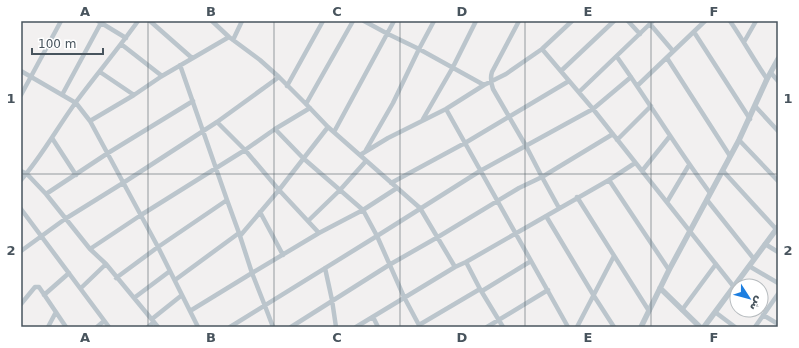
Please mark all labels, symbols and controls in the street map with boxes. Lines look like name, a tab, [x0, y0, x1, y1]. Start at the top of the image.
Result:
text: A	[80, 4, 90, 19]
text: B	[206, 4, 216, 19]
text: C	[332, 4, 342, 19]
text: D	[457, 4, 468, 19]
text: E	[584, 4, 592, 19]
text: F	[710, 4, 718, 19]
scale bar	[32, 30, 103, 56]
text: 100 m	[38, 37, 76, 51]
text: 1	[6, 91, 16, 106]
text: 1	[783, 91, 793, 106]
text: 2	[6, 243, 16, 258]
text: 2	[783, 243, 793, 258]
north arrow	[729, 278, 769, 318]
text: ش	[747, 294, 766, 314]
text: A	[80, 330, 90, 345]
text: B	[206, 330, 216, 345]
text: C	[332, 330, 342, 345]
text: D	[457, 330, 468, 345]
text: E	[584, 330, 592, 345]
text: F	[710, 330, 718, 345]

